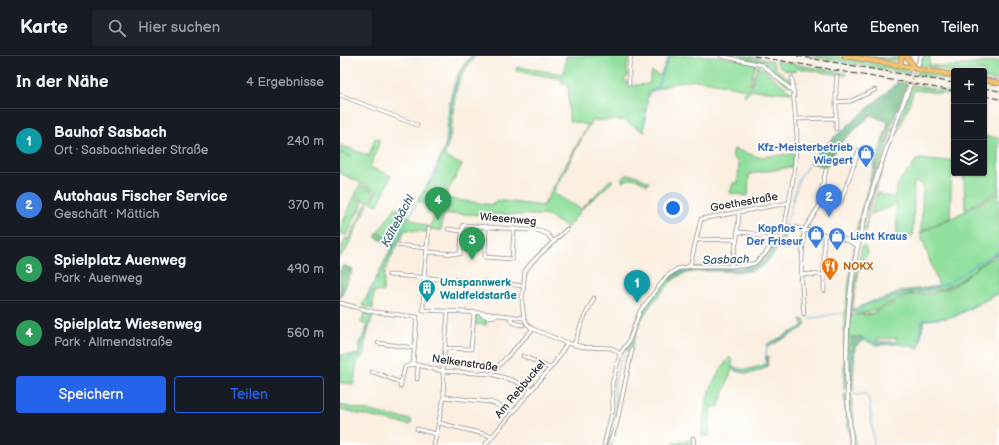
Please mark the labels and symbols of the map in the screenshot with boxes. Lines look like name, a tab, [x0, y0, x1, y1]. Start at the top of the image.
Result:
place label: Kfz-Meisterbetrieb Wiegert	[757, 141, 854, 167]
shop icon: Kfz-Meisterbetrieb Wiegert	[856, 143, 876, 168]
pin: 2	[816, 184, 842, 217]
pin: 4	[425, 187, 451, 220]
street label: Goethestraße	[709, 190, 779, 214]
water label: Kältebächl	[378, 191, 419, 250]
your location	[663, 198, 683, 218]
street label: Wiesenweg	[479, 210, 537, 228]
place label: Kopflos - Der Friseur	[746, 222, 804, 248]
shop icon: Kopflos - Der Friseur	[806, 224, 826, 249]
shop icon: Licht Kraus	[827, 226, 847, 251]
pin: 3	[459, 227, 485, 260]
place label: Licht Kraus	[850, 230, 908, 243]
water label: Sasbach	[702, 252, 750, 268]
restaurant icon: NOKX	[820, 256, 840, 281]
place label: NOKX	[843, 260, 874, 273]
pin: 1	[624, 270, 650, 303]
place label: Umspannwerk Waldfeldstarße	[440, 276, 517, 302]
building icon: Umspannwerk Waldfeldstarße	[417, 278, 437, 303]
street label: Nelkenstraße	[431, 352, 499, 374]
street label: Am Rebbuckel	[492, 357, 548, 421]

